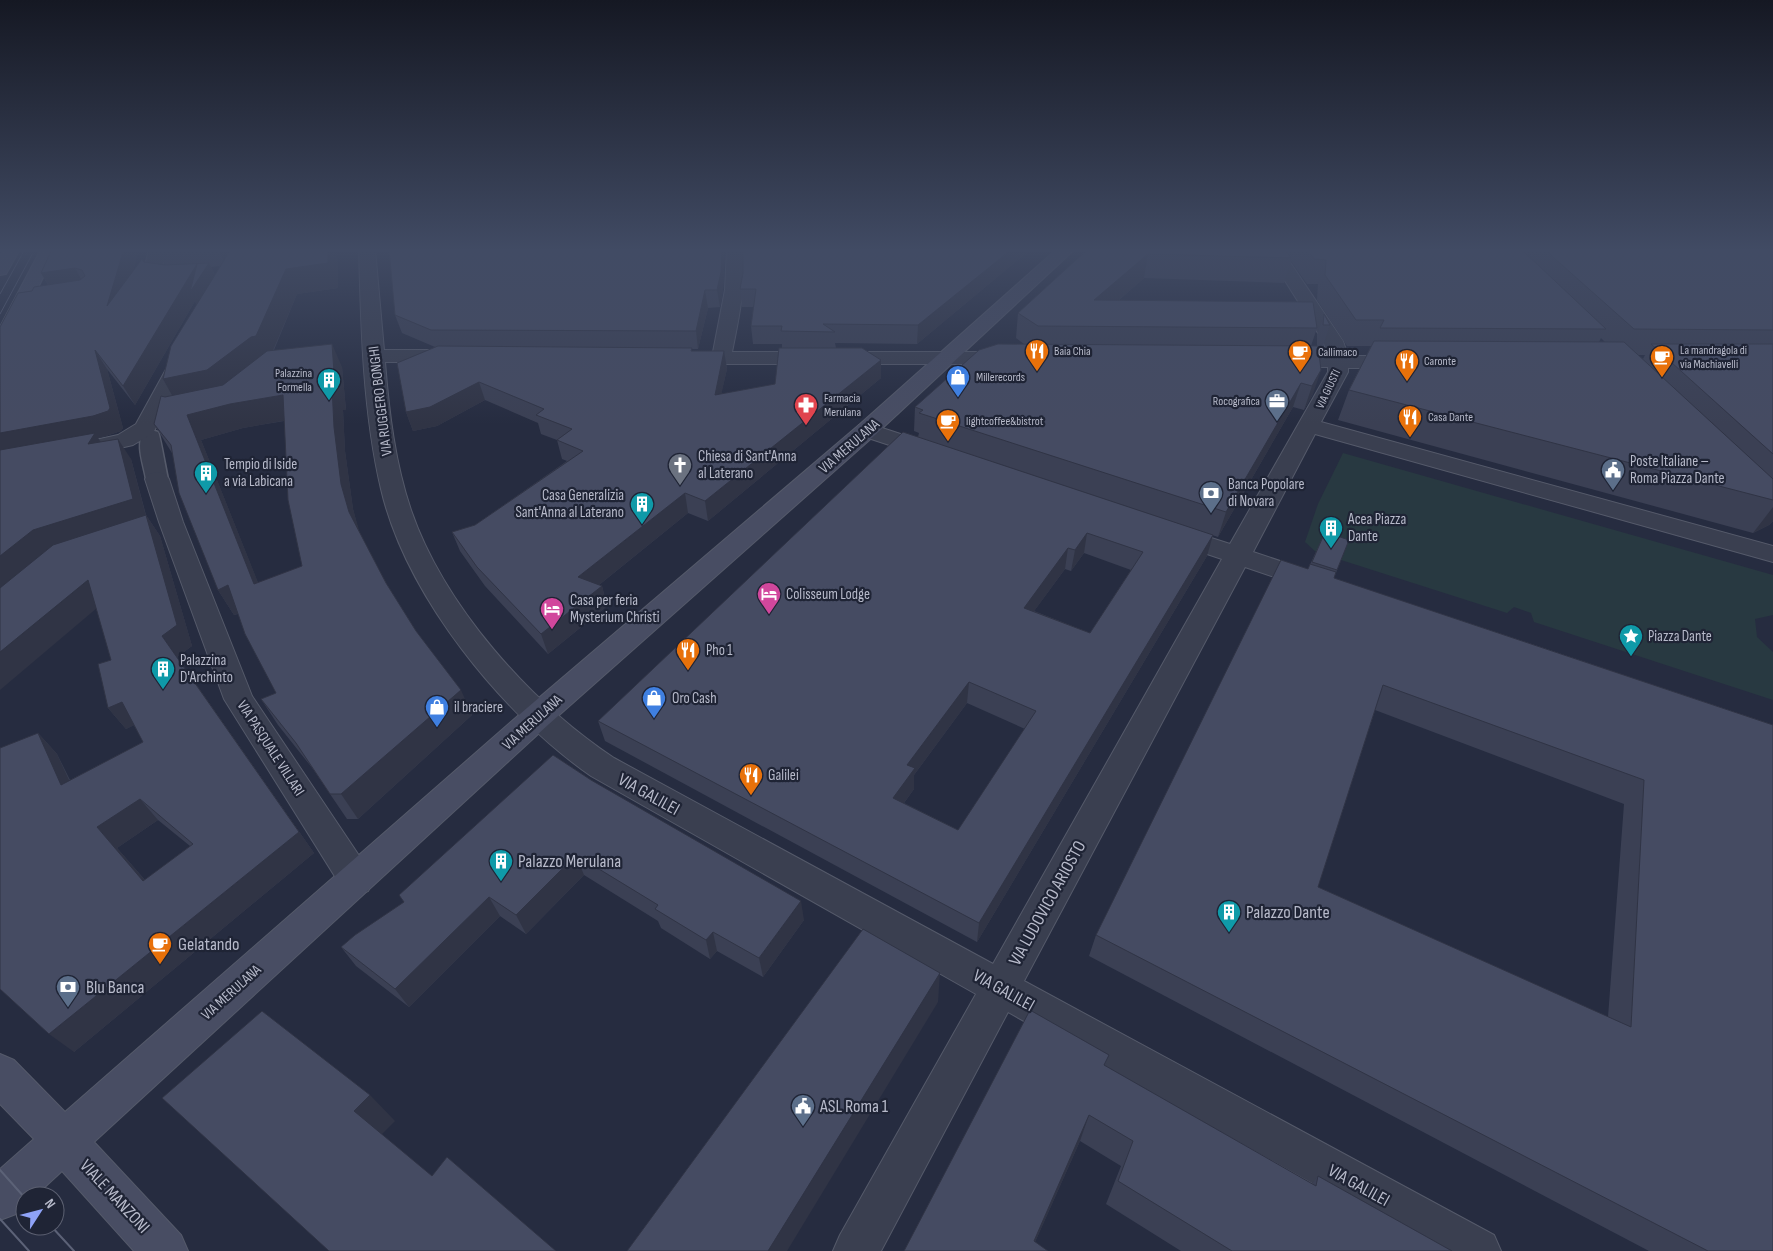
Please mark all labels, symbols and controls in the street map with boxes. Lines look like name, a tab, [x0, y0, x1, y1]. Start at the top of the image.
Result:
restaurant icon: Baia Chia	[1024, 338, 1050, 372]
cafe icon: Callimaco	[1287, 339, 1313, 373]
place label: La mandragola di via Machiavelli	[1680, 343, 1747, 372]
place label: Baia Chia	[1054, 344, 1091, 359]
cafe icon: La mandragola di via Machiavelli	[1649, 344, 1675, 378]
street label: VIA RUGGERO BONGHI	[364, 345, 397, 457]
place label: Callimaco	[1318, 345, 1357, 360]
restaurant icon: Caronte	[1394, 348, 1420, 382]
place label: Caronte	[1424, 354, 1456, 369]
shop icon: Millerecords	[945, 364, 971, 398]
place label: Palazzina Formella	[275, 366, 312, 395]
building icon: Palazzina Formella	[316, 367, 342, 401]
street label: VIA GIUSTI	[1313, 367, 1344, 411]
place label: Millerecords	[976, 370, 1025, 385]
office icon: Rocografica	[1264, 388, 1290, 422]
place label: Farmacia Merulana	[824, 391, 861, 420]
pharmacy icon: Farmacia Merulana	[793, 392, 819, 426]
place label: Rocografica	[1213, 394, 1260, 409]
restaurant icon: Casa Dante	[1397, 404, 1423, 438]
cafe icon: lightcoffee&bistrot	[935, 408, 961, 442]
place label: Casa Dante	[1428, 410, 1473, 425]
place label: lightcoffee&bistrot	[966, 414, 1044, 429]
street label: VIA MERULANA	[815, 415, 884, 478]
place label: Chiesa di Sant'Anna al Laterano	[698, 447, 797, 483]
church icon: Chiesa di Sant'Anna al Laterano	[667, 452, 693, 486]
place label: Poste Italiane – Roma Piazza Dante	[1630, 452, 1725, 488]
place label: Tempio di Iside a via Labicana	[224, 455, 297, 491]
public building icon: Poste Italiane – Roma Piazza Dante	[1600, 457, 1626, 491]
building icon: Tempio di Iside a via Labicana	[193, 460, 219, 494]
place label: Banca Popolare di Novara	[1228, 475, 1305, 511]
bank icon: Banca Popolare di Novara	[1198, 480, 1224, 514]
place label: Casa Generalizia Sant'Anna al Laterano	[515, 486, 624, 522]
building icon: Casa Generalizia Sant'Anna al Laterano	[629, 491, 655, 525]
place label: Acea Piazza Dante	[1347, 510, 1406, 546]
building icon: Acea Piazza Dante	[1318, 515, 1344, 549]
hotel icon: Colisseum Lodge	[756, 581, 782, 615]
place label: Colisseum Lodge	[786, 585, 870, 604]
place label: Casa per feria Mysterium Christi	[570, 591, 660, 627]
hotel icon: Casa per feria Mysterium Christi	[539, 596, 565, 630]
place icon: Piazza Dante	[1618, 623, 1644, 657]
place label: Piazza Dante	[1648, 627, 1712, 646]
restaurant icon: Pho 1	[675, 637, 701, 671]
place label: Pho 1	[706, 641, 733, 660]
place label: Palazzina D'Archinto	[180, 651, 233, 687]
building icon: Palazzina D'Archinto	[150, 656, 176, 690]
shop icon: Oro Cash	[641, 685, 667, 719]
place label: Oro Cash	[672, 689, 717, 708]
street label: VIA MERULANA	[498, 690, 567, 754]
shop icon: il braciere	[424, 694, 450, 728]
street label: VIA PASQUALE VILLARI	[233, 697, 309, 800]
place label: il braciere	[454, 698, 503, 717]
restaurant icon: Galilei	[738, 762, 764, 796]
place label: Galilei	[768, 766, 799, 785]
street label: VIA GALILEI	[614, 769, 683, 820]
street label: VIA LUDOVICO ARIOSTO	[1005, 837, 1090, 969]
building icon: Palazzo Merulana	[488, 848, 514, 882]
place label: Palazzo Merulana	[518, 851, 621, 872]
building icon: Palazzo Dante	[1216, 899, 1242, 933]
place label: Palazzo Dante	[1246, 902, 1330, 923]
cafe icon: Gelatando	[147, 931, 173, 965]
place label: Gelatando	[178, 934, 240, 955]
street label: VIA MERULANA	[197, 960, 266, 1024]
street label: VIA GALILEI	[969, 965, 1038, 1016]
bank icon: Blu Banca	[55, 974, 81, 1008]
place label: Blu Banca	[86, 977, 144, 998]
public building icon: ASL Roma 1	[790, 1093, 816, 1127]
place label: ASL Roma 1	[819, 1096, 889, 1117]
street label: VIALE MANZONI	[75, 1155, 154, 1237]
street label: VIA GALILEI	[1324, 1160, 1393, 1211]
north arrow	[15, 1186, 65, 1236]
text: N	[41, 1196, 59, 1212]

